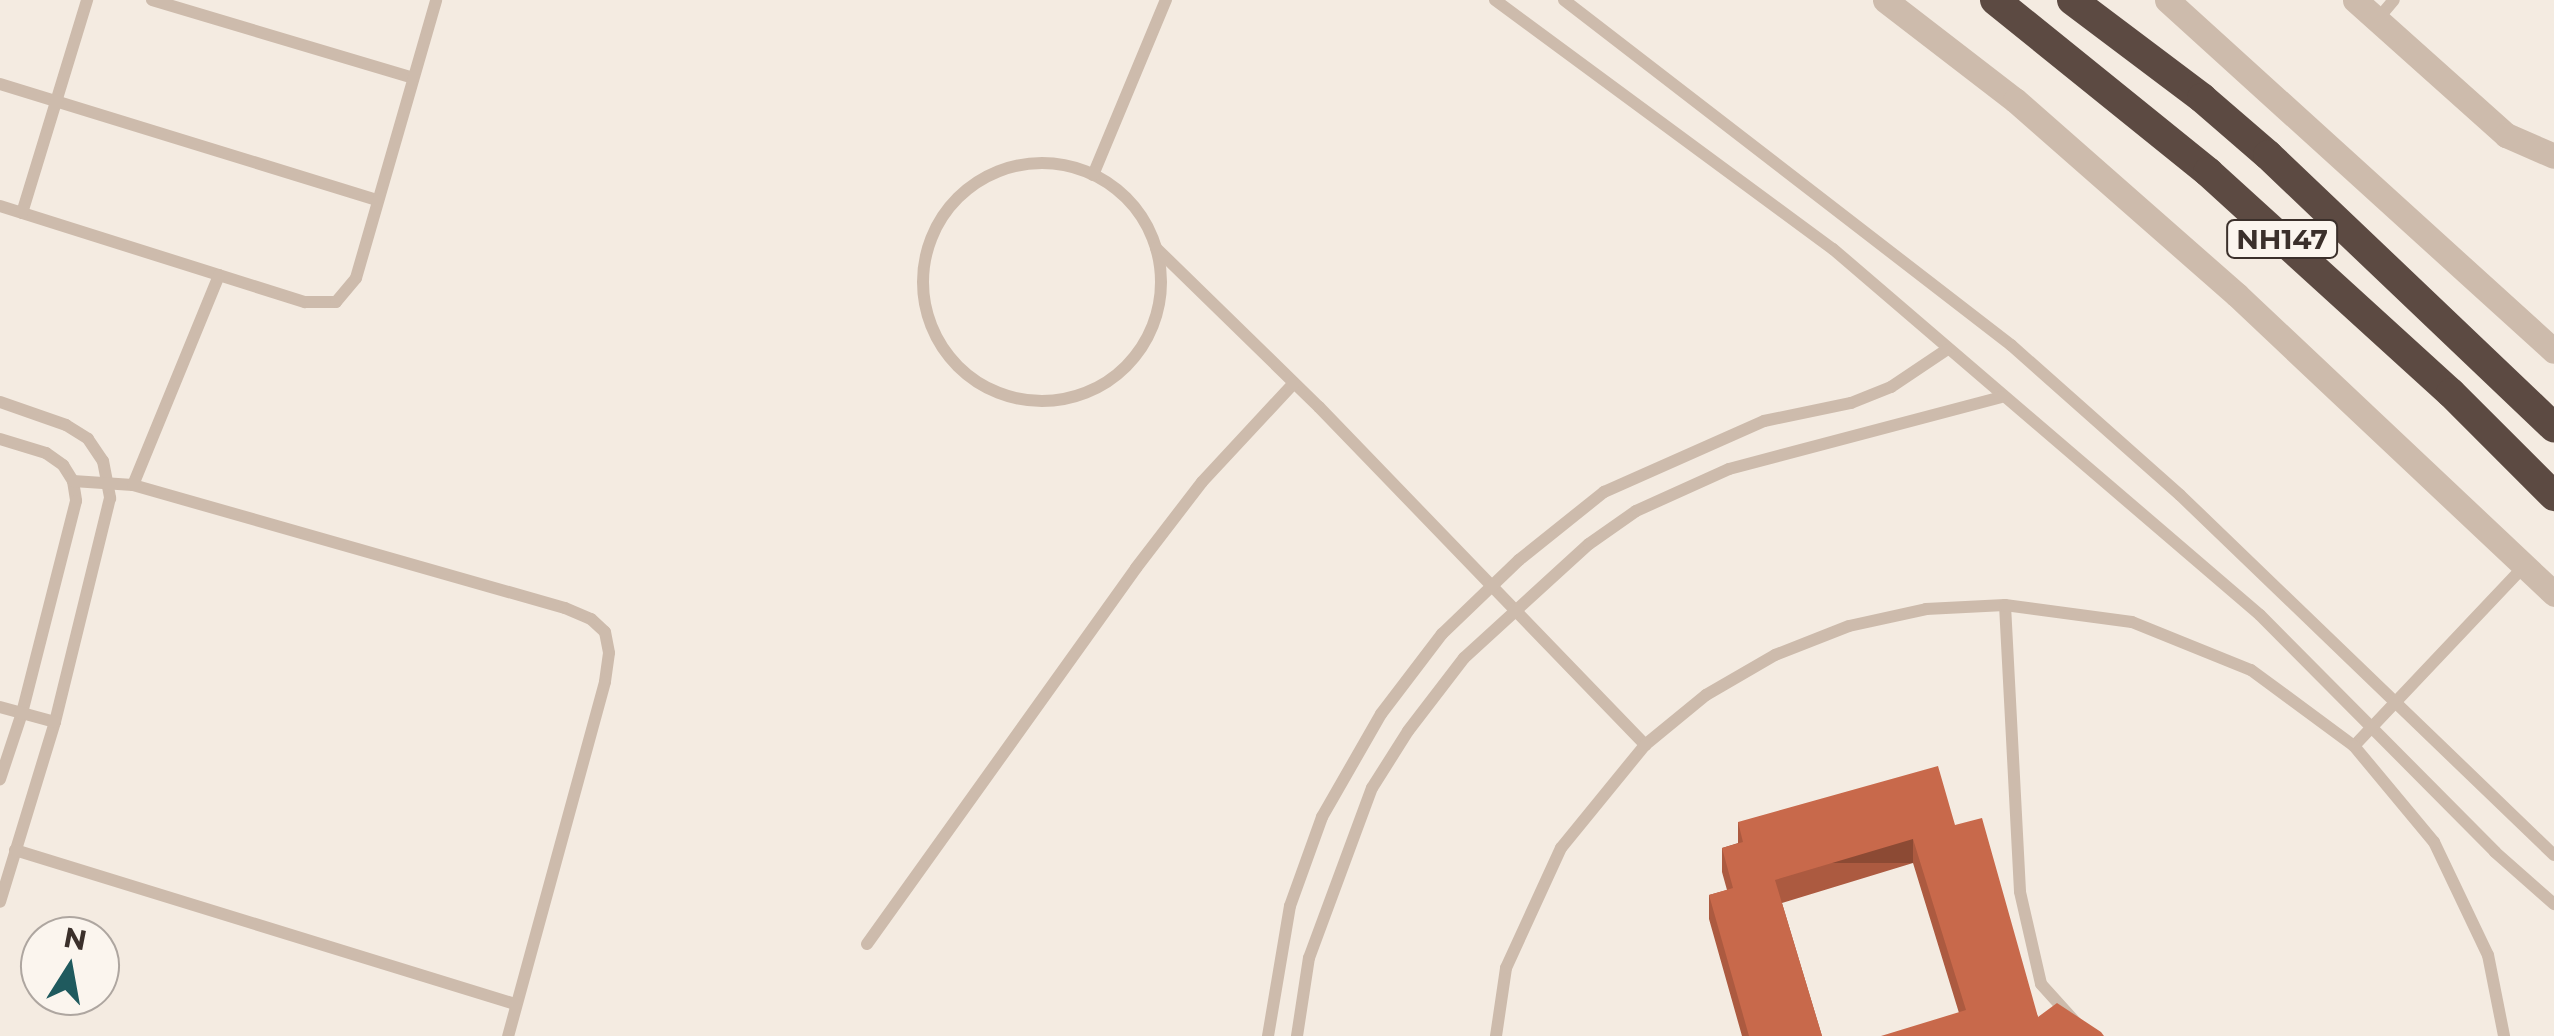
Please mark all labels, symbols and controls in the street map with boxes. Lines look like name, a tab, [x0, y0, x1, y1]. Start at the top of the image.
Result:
road number: NH147	[2224, 216, 2340, 262]
north arrow	[20, 916, 120, 1016]
text: N	[61, 920, 90, 957]

